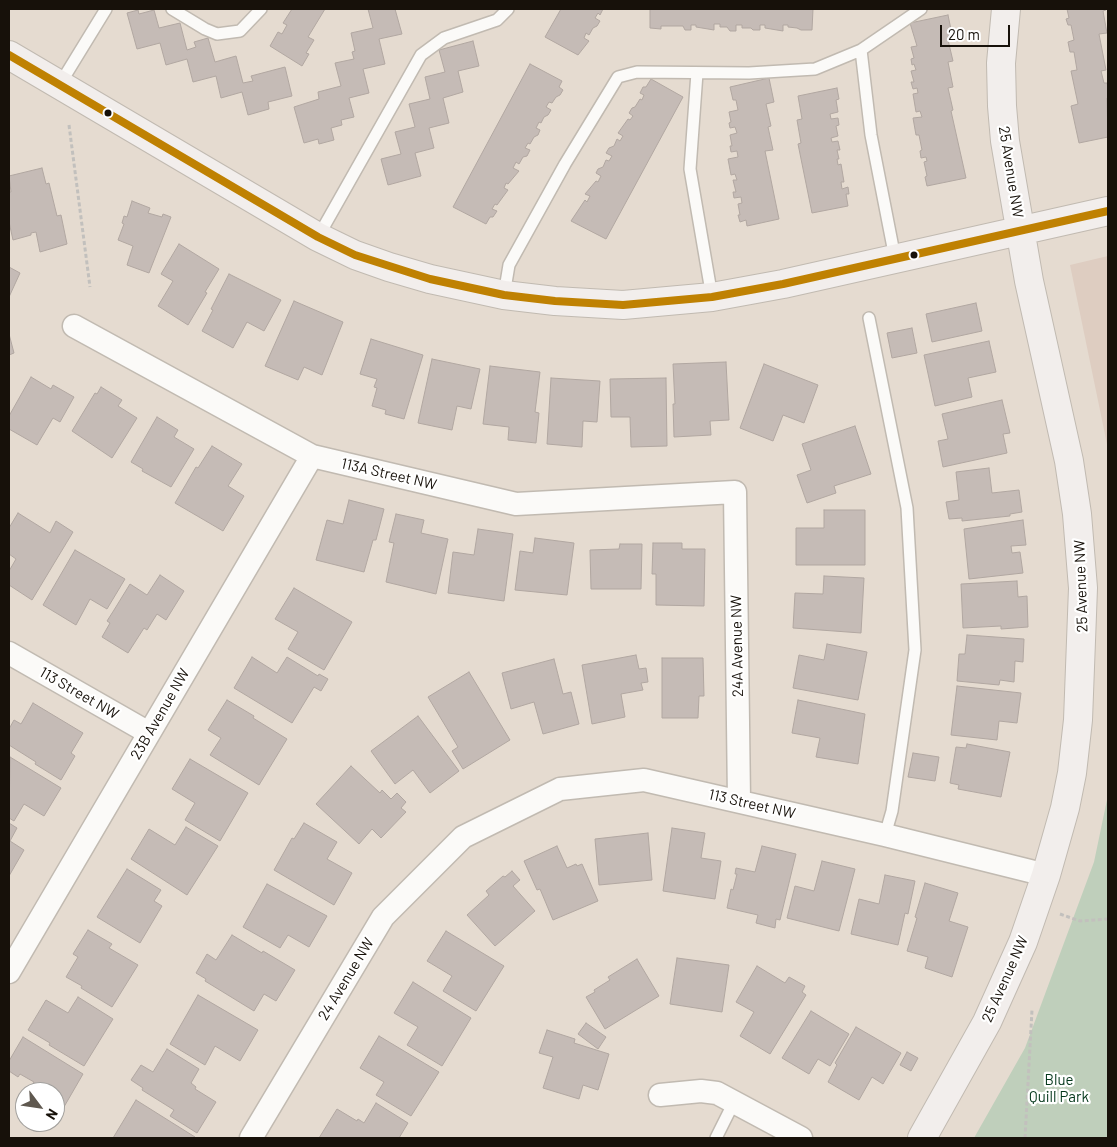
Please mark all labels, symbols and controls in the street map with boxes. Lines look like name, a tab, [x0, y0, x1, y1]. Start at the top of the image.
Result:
scale bar	[942, 15, 1012, 47]
text: 20 m	[948, 25, 980, 43]
unlabelled marker	[103, 108, 113, 118]
street label: 25 Avenue NW	[995, 125, 1027, 219]
unlabelled marker	[909, 250, 919, 260]
street label: 113A Street NW	[339, 454, 439, 494]
street label: 25 Avenue NW	[1070, 539, 1092, 633]
street label: 24A Avenue NW	[727, 595, 747, 697]
street label: 113 Street NW	[36, 663, 122, 723]
street label: 23B Avenue NW	[127, 665, 193, 763]
street label: 113 Street NW	[707, 785, 797, 823]
street label: 25 Avenue NW	[978, 933, 1032, 1025]
street label: 24 Avenue NW	[314, 934, 378, 1024]
park label: Blue Quill Park	[1029, 1071, 1089, 1106]
north arrow	[15, 1082, 65, 1132]
text: N	[43, 1106, 62, 1123]

